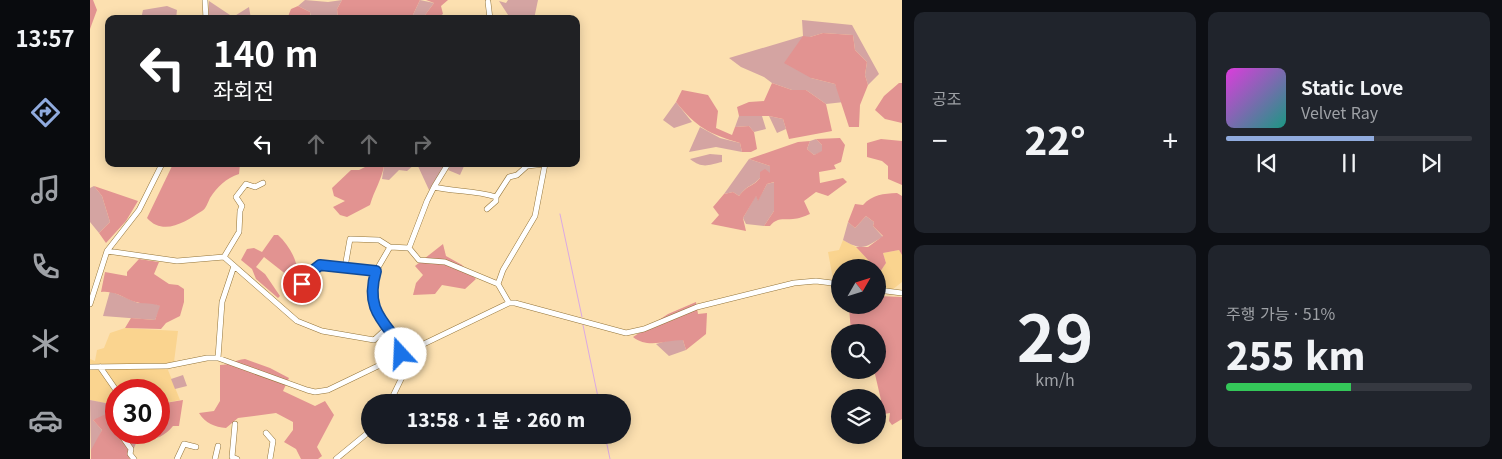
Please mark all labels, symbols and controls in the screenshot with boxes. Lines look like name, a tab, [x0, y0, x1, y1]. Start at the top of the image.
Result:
text: 13:57	[15, 21, 75, 53]
text: 140 m	[213, 26, 319, 77]
icon: left	[130, 35, 195, 100]
text: 좌회전	[213, 73, 274, 105]
text: Static Love	[1301, 73, 1403, 100]
text: 공조	[932, 86, 961, 110]
icon: directions	[28, 95, 63, 130]
text: Velvet Ray	[1301, 100, 1378, 124]
text: 22°	[1024, 111, 1086, 166]
text: −	[932, 119, 948, 159]
text: +	[1162, 119, 1178, 159]
icon: left	[249, 130, 277, 158]
icon: ahead	[302, 130, 330, 158]
icon: ahead	[355, 130, 383, 158]
icon: right	[408, 130, 436, 158]
icon: previous	[1253, 149, 1281, 177]
icon: pause	[1335, 149, 1363, 177]
icon: next	[1417, 149, 1445, 177]
icon: music	[28, 172, 63, 207]
icon: phone	[28, 249, 63, 284]
north arrow	[831, 259, 886, 314]
map controls	[831, 259, 886, 444]
pin	[281, 263, 323, 305]
icon: arrive	[288, 270, 316, 298]
text: 29	[1017, 287, 1093, 381]
text: 주행 가능 · 51%	[1226, 301, 1335, 325]
button: search	[831, 324, 886, 379]
icon: climate	[28, 326, 63, 361]
text: 255 km	[1226, 326, 1365, 381]
position arrow	[374, 327, 426, 379]
text: km/h	[1035, 367, 1075, 391]
speed limit sign: 30	[105, 379, 170, 444]
button: layers	[831, 389, 886, 444]
icon: car	[28, 403, 63, 438]
text: 13:58 · 1 분 · 260 m	[407, 405, 585, 432]

